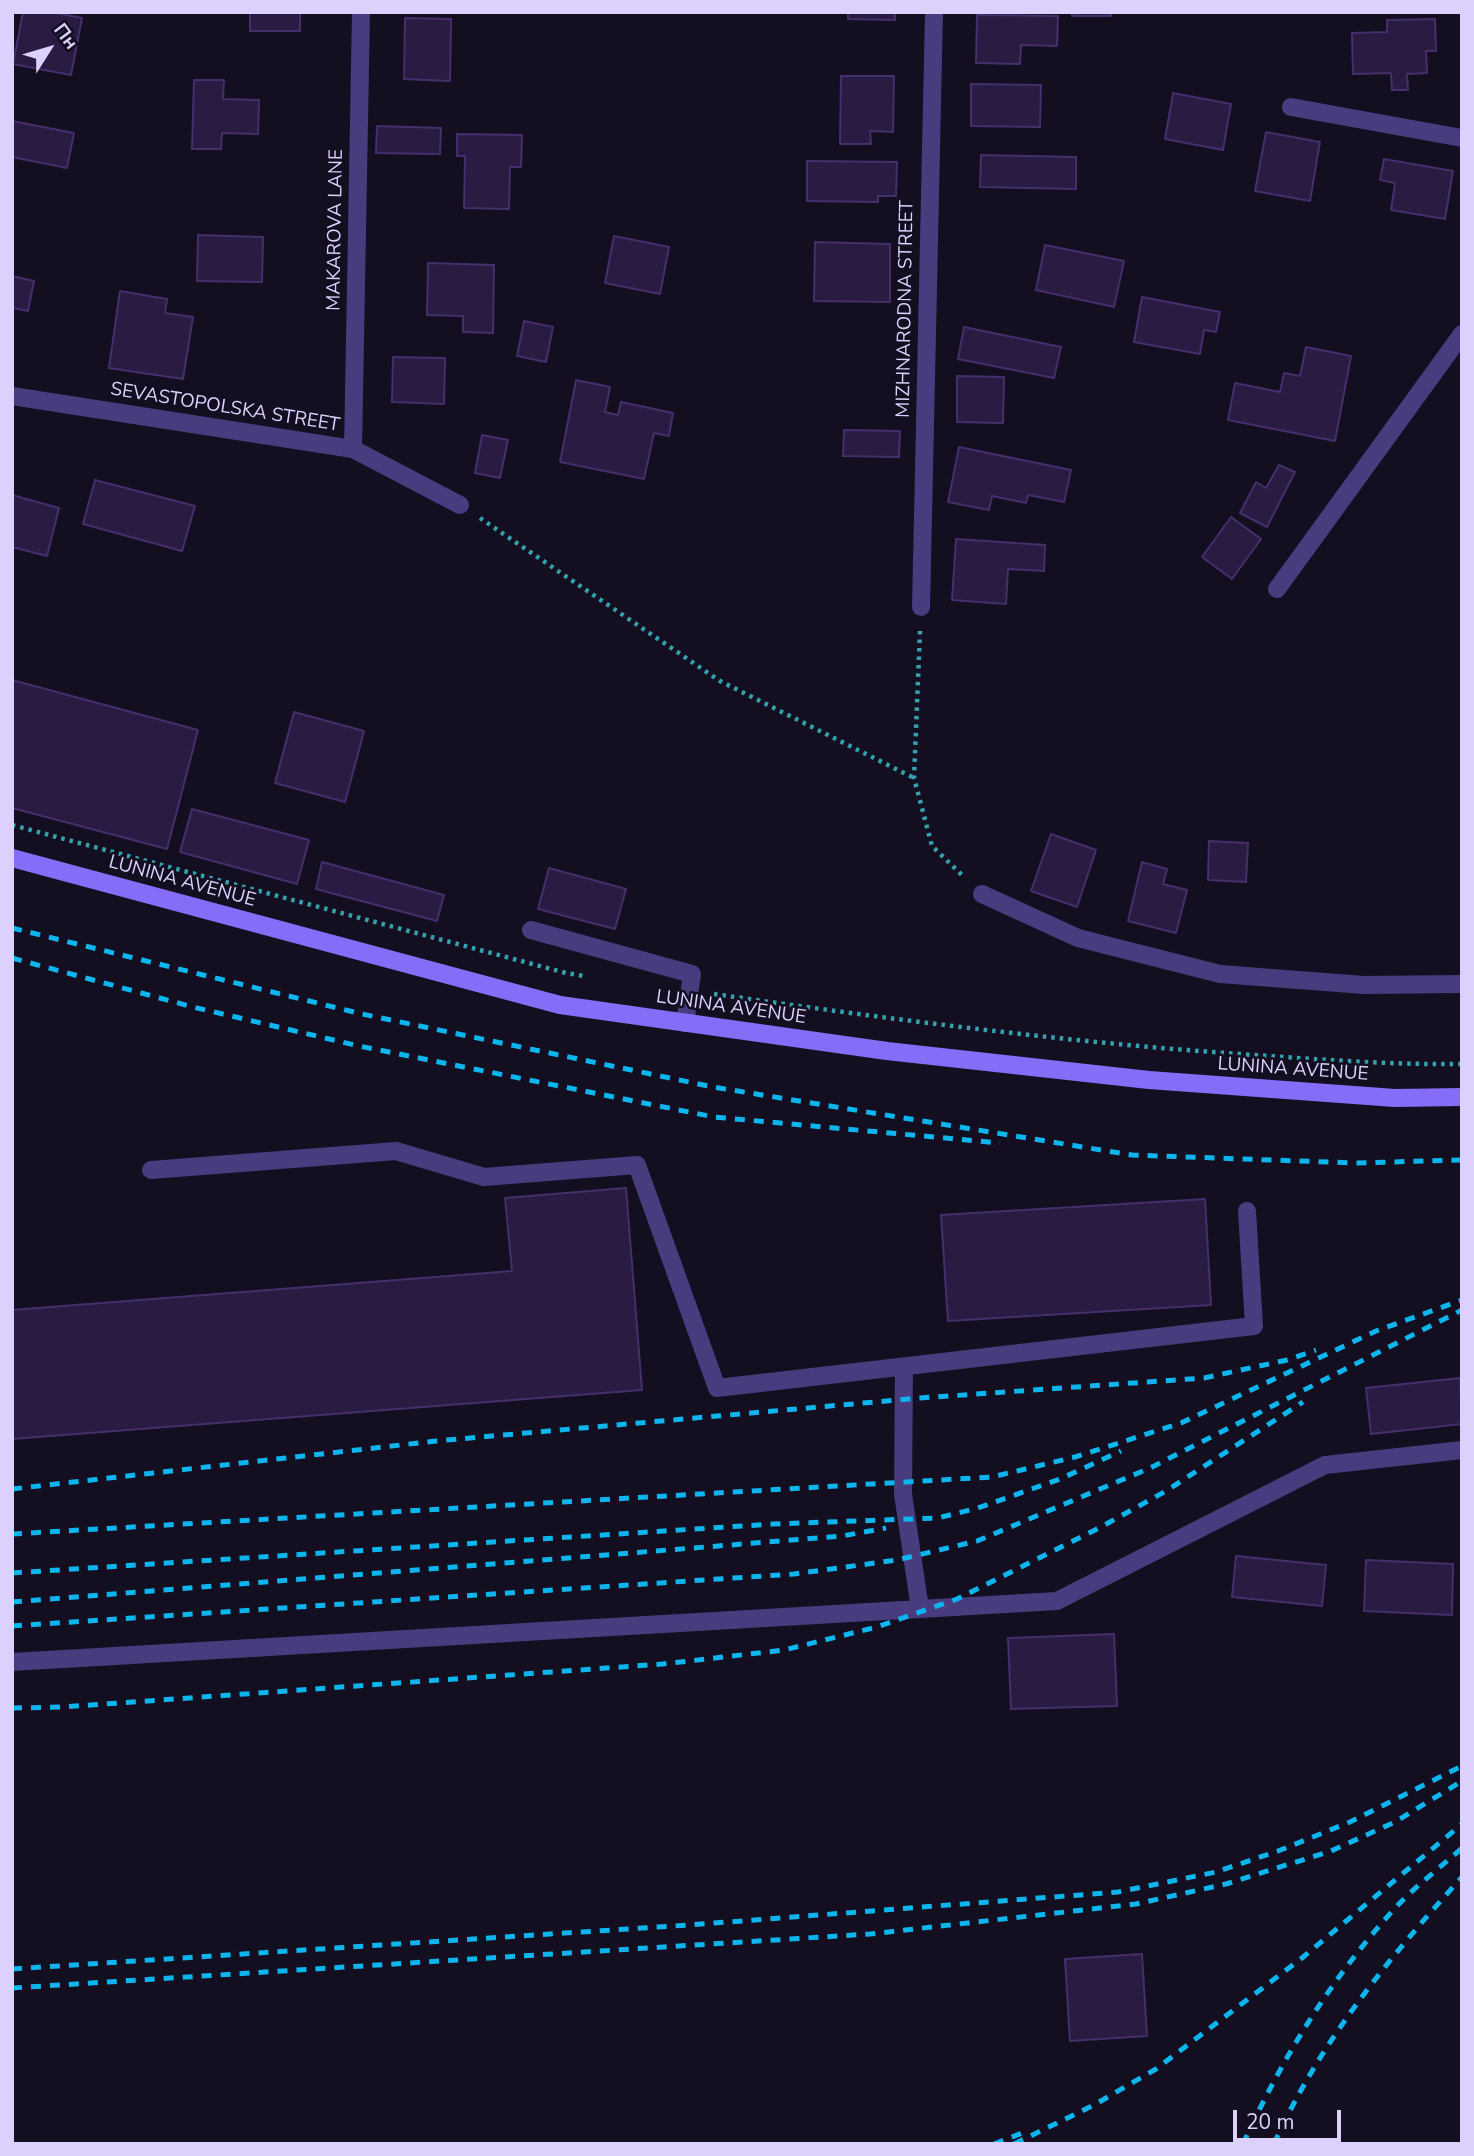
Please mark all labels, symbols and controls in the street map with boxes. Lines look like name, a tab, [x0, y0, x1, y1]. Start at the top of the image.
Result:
north arrow	[14, 14, 84, 84]
text: Пн	[48, 18, 84, 55]
street label: MAKAROVA LANE	[323, 149, 349, 311]
street label: MIZHNARODNA STREET	[893, 200, 919, 418]
street label: SEVASTOPOLSKA STREET	[109, 379, 341, 437]
street label: LUNINA AVENUE	[106, 851, 258, 913]
street label: LUNINA AVENUE	[654, 986, 808, 1030]
street label: LUNINA AVENUE	[1217, 1053, 1369, 1087]
scale bar	[1236, 2096, 1344, 2140]
text: 20 m	[1246, 2108, 1295, 2136]

